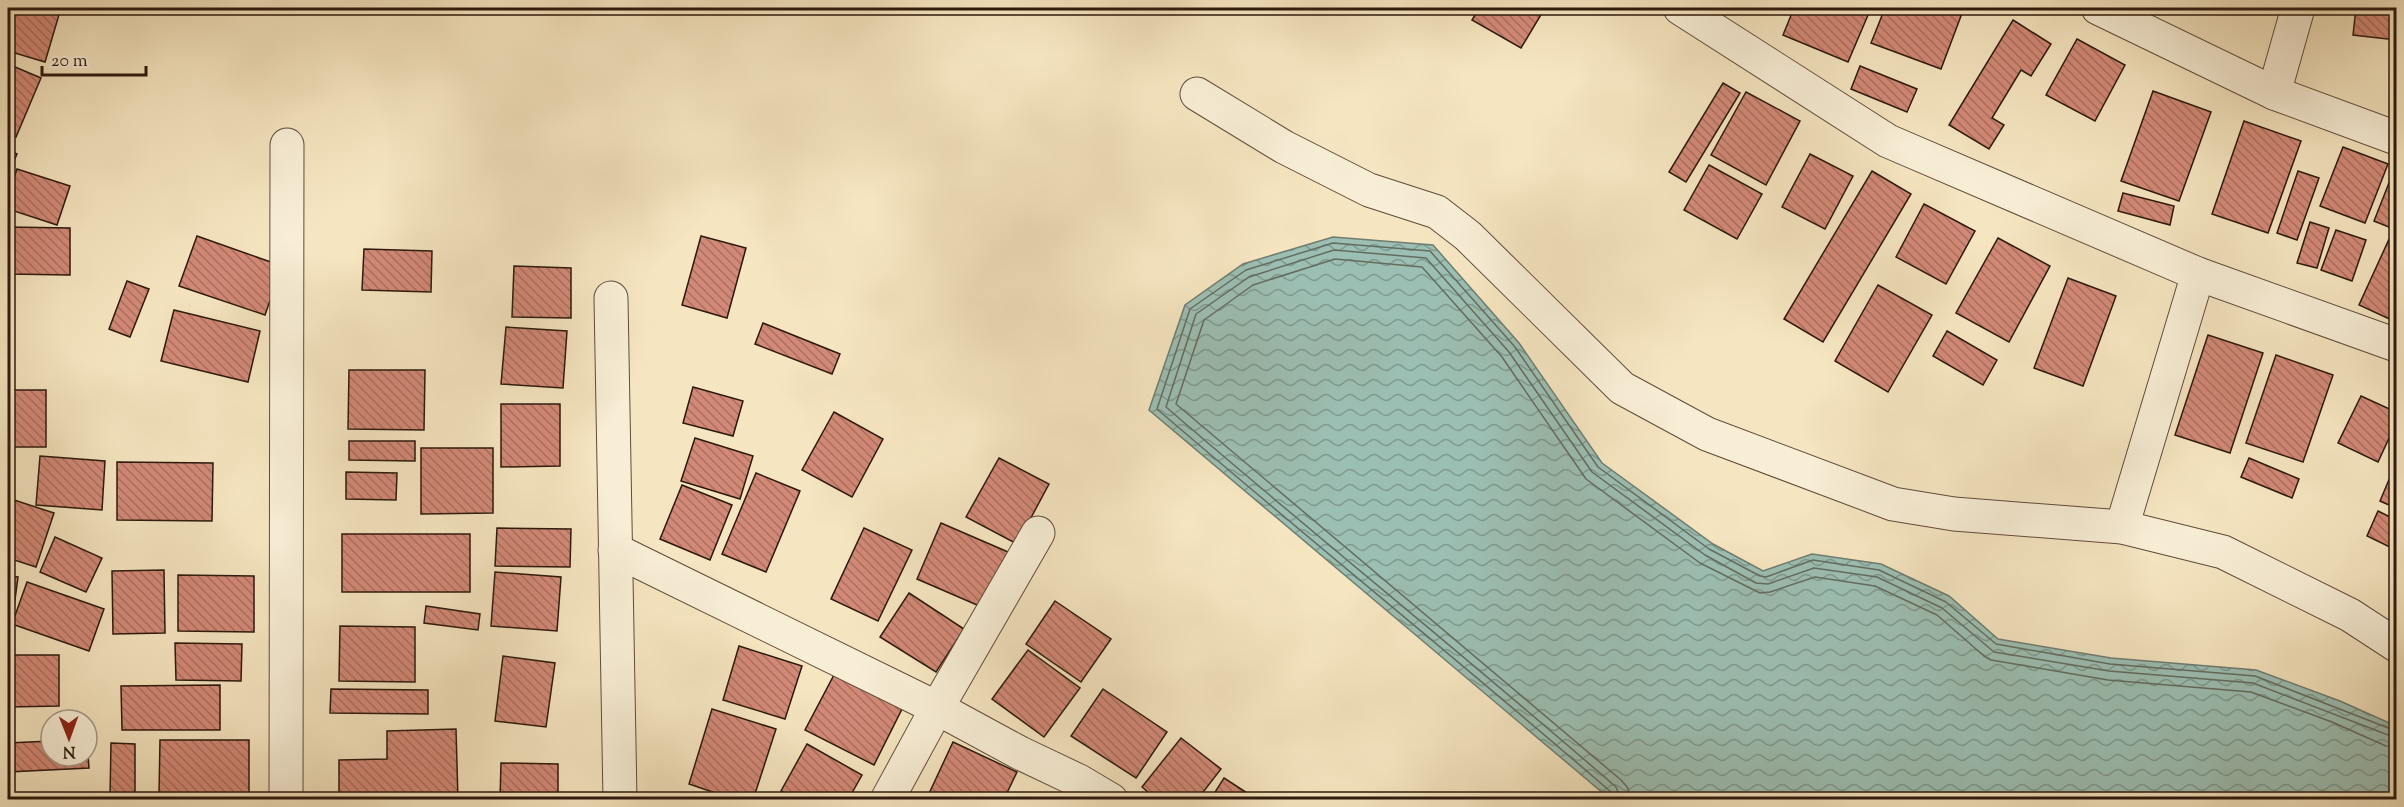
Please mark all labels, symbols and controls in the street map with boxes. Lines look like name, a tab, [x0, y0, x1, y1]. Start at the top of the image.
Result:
scale bar	[42, 39, 146, 77]
text: 20 m	[51, 49, 88, 75]
north arrow	[39, 708, 99, 768]
text: N	[62, 739, 76, 762]

